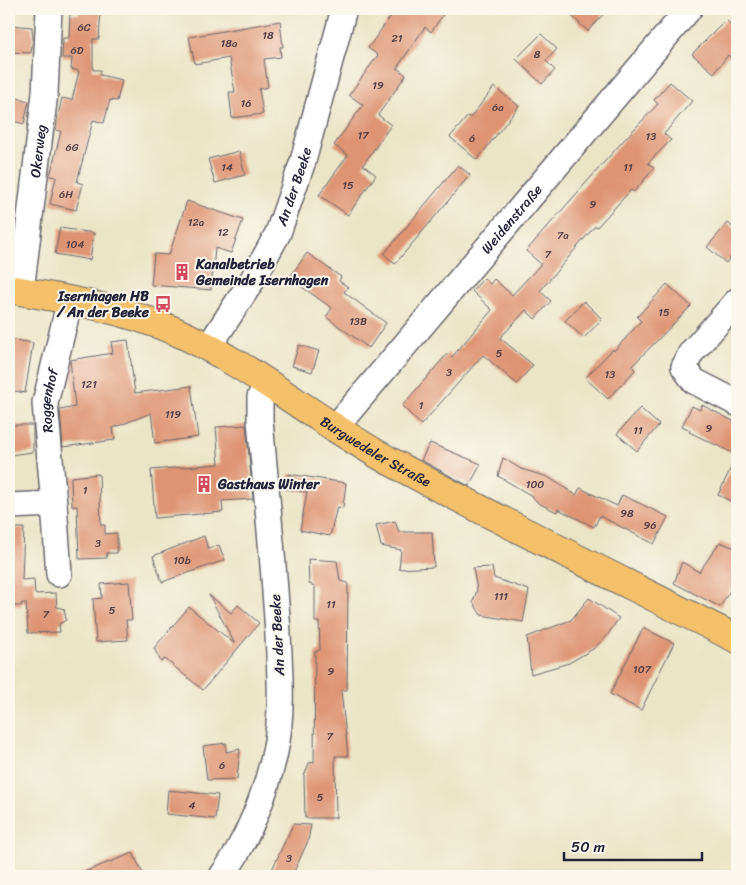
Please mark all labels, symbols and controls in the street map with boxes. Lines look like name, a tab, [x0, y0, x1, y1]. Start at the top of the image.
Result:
house number: 6C	[77, 18, 91, 37]
house number: 18	[262, 26, 274, 45]
house number: 21	[391, 29, 403, 48]
house number: 18a	[221, 34, 238, 53]
house number: 6D	[71, 41, 84, 60]
house number: 8	[534, 45, 541, 64]
house number: 19	[372, 76, 384, 95]
house number: 16	[241, 94, 251, 113]
house number: 6a	[492, 98, 504, 117]
street label: Okerweg	[23, 123, 54, 179]
house number: 17	[358, 126, 369, 145]
house number: 13	[646, 127, 656, 146]
house number: 6	[469, 129, 475, 148]
house number: 6G	[65, 138, 79, 157]
street label: An der Beeke	[269, 144, 319, 230]
house number: 14	[221, 158, 233, 177]
house number: 11	[623, 158, 633, 177]
house number: 15	[342, 176, 354, 195]
street label: Weidenstraße	[475, 179, 549, 260]
house number: 6H	[59, 185, 73, 204]
house number: 9	[590, 195, 597, 214]
house number: 12a	[188, 213, 205, 232]
house number: 12	[217, 223, 229, 242]
house number: 7a	[557, 226, 569, 245]
house number: 104	[66, 235, 84, 254]
house number: 7	[545, 245, 552, 264]
place label: Kanalbetrieb Gemeinde Isernhagen	[195, 252, 329, 293]
building icon: Kanalbetrieb Gemeinde Isernhagen	[172, 262, 192, 282]
place label: Isernhagen HB / An der Beeke	[56, 284, 150, 325]
bus stop icon: Isernhagen HB / An der Beeke	[153, 294, 173, 314]
house number: 15	[658, 303, 670, 322]
house number: 13B	[349, 312, 367, 331]
house number: 5	[496, 344, 503, 363]
house number: 3	[446, 363, 452, 382]
street label: Roggenhof	[33, 364, 66, 434]
house number: 13	[605, 365, 615, 384]
house number: 121	[81, 375, 97, 394]
house number: 1	[419, 396, 424, 415]
house number: 119	[165, 405, 181, 424]
street label: Burgwedeler Straße	[315, 410, 436, 494]
house number: 9	[706, 419, 713, 438]
house number: 11	[633, 421, 643, 440]
place label: Gasthaus Winter	[217, 472, 320, 497]
building icon: Gasthaus Winter	[194, 474, 214, 494]
house number: 100	[526, 475, 544, 494]
house number: 1	[83, 481, 88, 500]
house number: 98	[620, 504, 634, 523]
house number: 96	[643, 516, 657, 535]
house number: 3	[95, 534, 101, 553]
house number: 10b	[173, 551, 191, 570]
house number: 111	[494, 587, 508, 606]
street label: An der Beeke	[263, 594, 292, 677]
house number: 11	[326, 595, 336, 614]
house number: 5	[109, 601, 116, 620]
house number: 7	[43, 605, 50, 624]
house number: 107	[633, 660, 652, 679]
house number: 9	[328, 662, 335, 681]
house number: 7	[327, 727, 334, 746]
house number: 6	[219, 756, 225, 775]
house number: 5	[317, 788, 324, 807]
house number: 4	[189, 796, 196, 815]
scale bar	[564, 830, 701, 862]
text: 50 m	[571, 834, 606, 860]
house number: 3	[286, 849, 292, 868]

